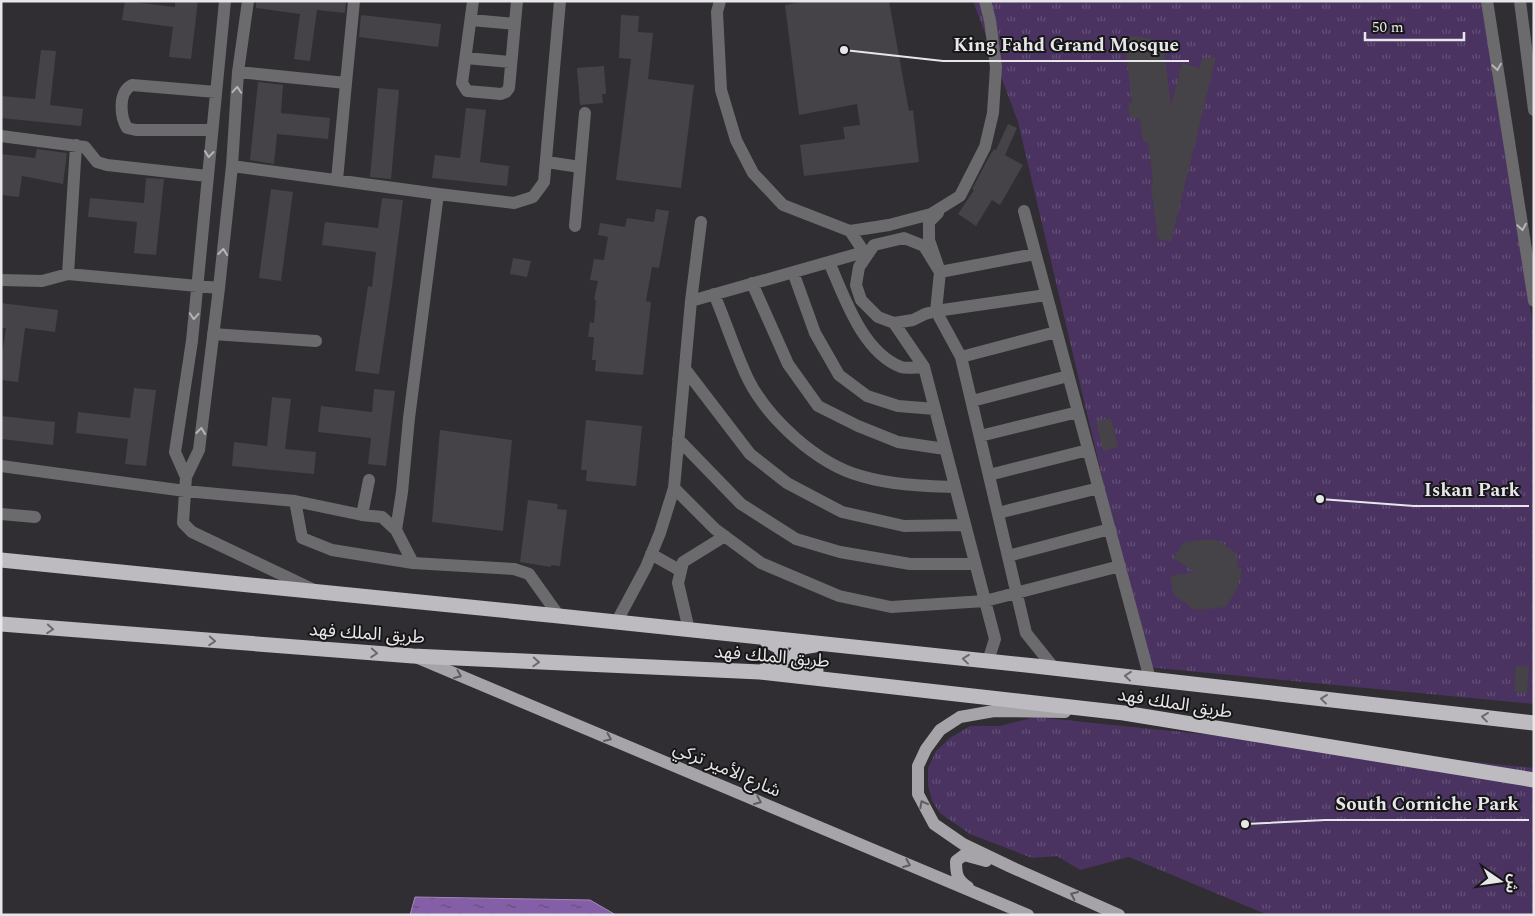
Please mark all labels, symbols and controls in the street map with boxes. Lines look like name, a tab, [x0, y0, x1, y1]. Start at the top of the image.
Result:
scale bar	[1365, 10, 1464, 42]
text: 50 m	[1372, 16, 1404, 39]
callout: King Fahd Grand Mosque	[943, 27, 1189, 61]
text: King Fahd Grand Mosque	[953, 31, 1179, 60]
one-way arrow	[1492, 62, 1502, 71]
one-way arrow	[231, 86, 242, 94]
one-way arrow	[204, 150, 215, 158]
one-way arrow	[1517, 223, 1527, 232]
one-way arrow	[217, 248, 228, 256]
one-way arrow	[189, 312, 200, 320]
one-way arrow	[195, 427, 206, 435]
callout: Iskan Park	[1414, 472, 1529, 506]
text: Iskan Park	[1424, 476, 1520, 505]
street label: طريق الملك فهد	[308, 616, 426, 651]
one-way arrow	[46, 623, 54, 634]
one-way arrow	[208, 635, 216, 646]
street label: طريق الملك فهد	[713, 638, 831, 675]
one-way arrow	[370, 647, 378, 658]
one-way arrow	[962, 654, 970, 665]
one-way arrow	[532, 656, 540, 667]
one-way arrow	[453, 669, 462, 679]
one-way arrow	[1123, 671, 1131, 682]
street label: طريق الملك فهد	[1116, 681, 1234, 726]
one-way arrow	[1320, 694, 1328, 705]
one-way arrow	[1481, 712, 1489, 723]
one-way arrow	[603, 731, 612, 742]
street label: شارع الأمير تركي	[669, 735, 785, 804]
callout: South Corniche Park	[1325, 786, 1529, 820]
text: South Corniche Park	[1335, 790, 1519, 819]
one-way arrow	[753, 794, 762, 805]
one-way arrow	[919, 800, 929, 809]
north arrow	[1475, 856, 1525, 906]
one-way arrow	[902, 857, 911, 868]
text: ش	[1500, 872, 1525, 896]
one-way arrow	[1070, 891, 1079, 902]

